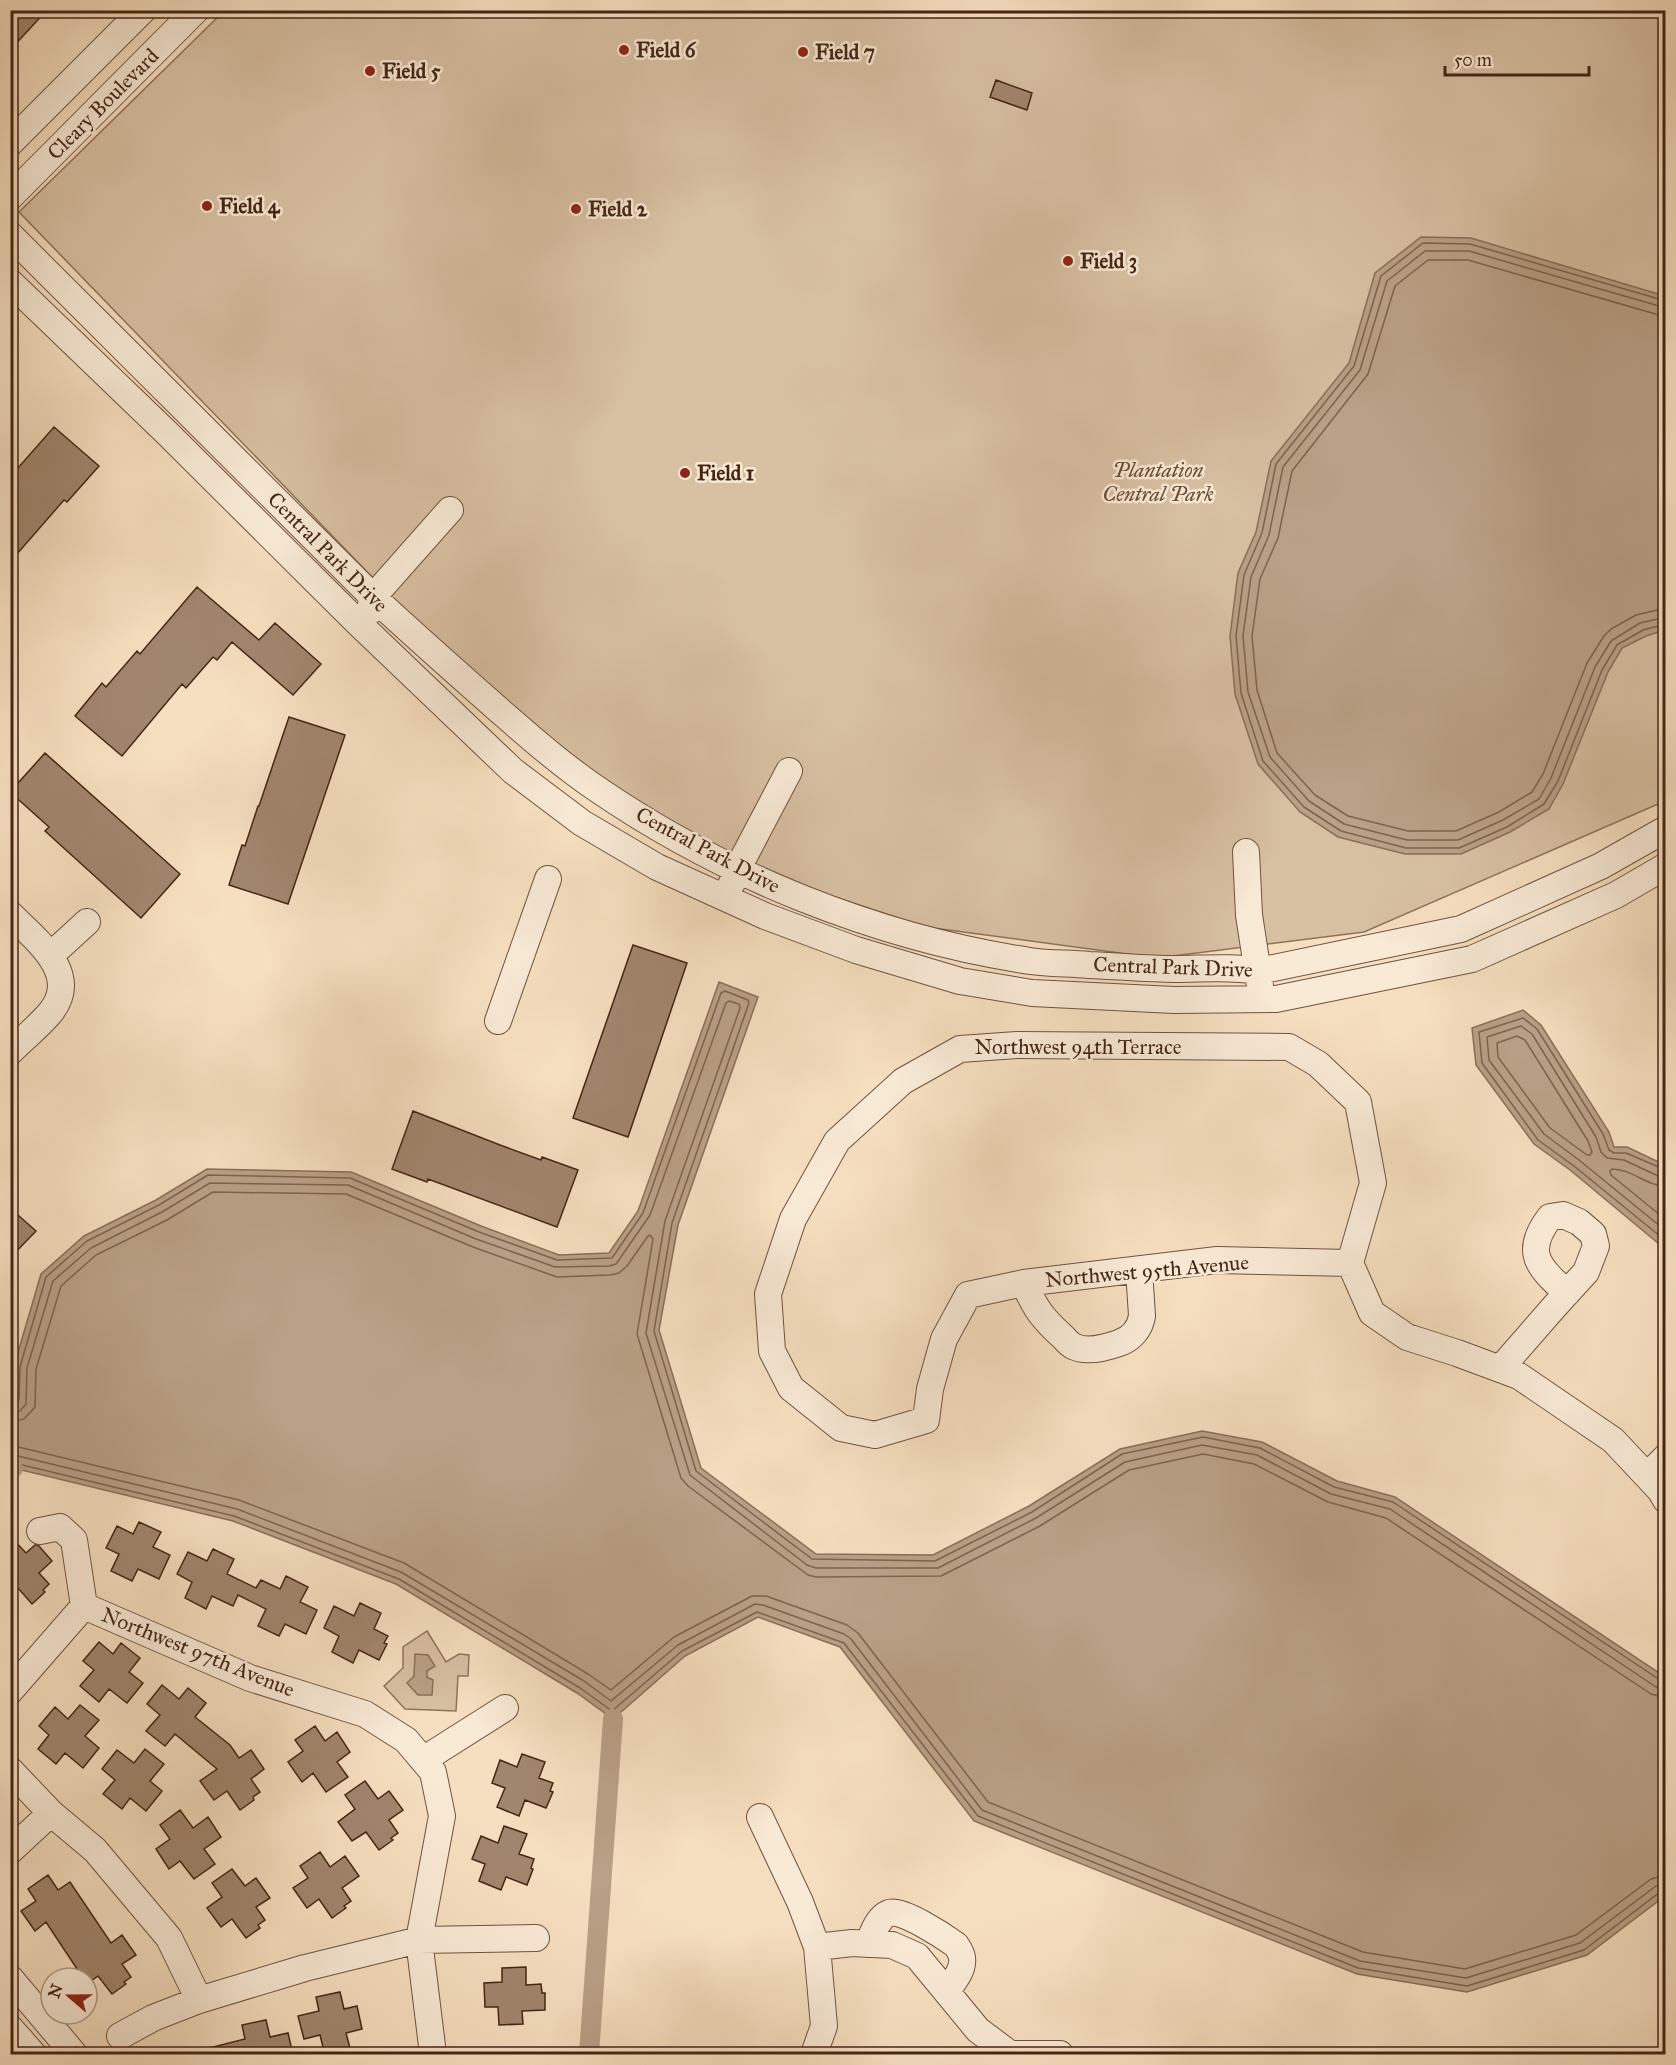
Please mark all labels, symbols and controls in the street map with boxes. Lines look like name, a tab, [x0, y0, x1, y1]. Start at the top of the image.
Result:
place label: Field 6	[636, 37, 697, 63]
place label: Field 7	[815, 39, 875, 65]
scale bar	[1445, 39, 1589, 77]
street label: Cleary Boulevard	[42, 42, 165, 165]
marker: Field 6	[617, 43, 631, 57]
marker: Field 7	[796, 45, 810, 59]
text: 50 m	[1454, 49, 1492, 71]
place label: Field 5	[382, 58, 441, 84]
marker: Field 5	[363, 64, 377, 78]
place label: Field 4	[219, 193, 281, 219]
place label: Field 2	[588, 196, 648, 222]
marker: Field 4	[200, 199, 214, 213]
marker: Field 2	[569, 202, 583, 216]
place label: Field 3	[1080, 248, 1137, 274]
marker: Field 3	[1061, 254, 1075, 268]
park label: Plantation Central Park	[1102, 457, 1214, 507]
place label: Field 1	[697, 460, 754, 486]
marker: Field 1	[678, 466, 692, 480]
street label: Central Park Drive	[262, 486, 394, 618]
street label: Central Park Drive	[631, 801, 785, 899]
street label: Central Park Drive	[1093, 951, 1254, 983]
street label: Northwest 94th Terrace	[974, 1034, 1182, 1060]
street label: Northwest 95th Avenue	[1044, 1249, 1250, 1293]
street label: Northwest 97th Avenue	[98, 1601, 299, 1703]
north arrow	[39, 1966, 99, 2026]
text: N	[44, 1981, 67, 2001]

